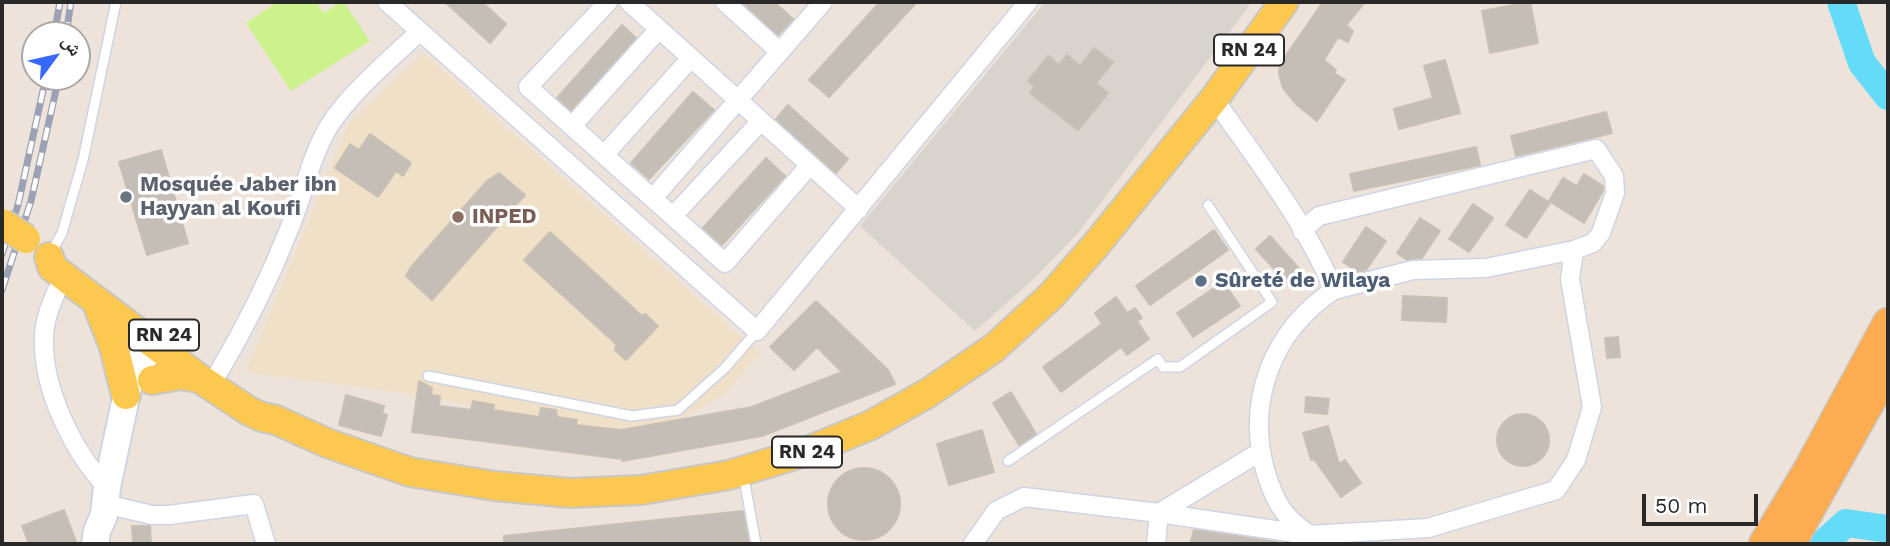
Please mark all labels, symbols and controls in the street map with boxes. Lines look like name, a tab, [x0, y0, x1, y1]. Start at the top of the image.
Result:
north arrow	[21, 21, 91, 91]
text: ش	[57, 31, 87, 60]
road number: RN 24	[1214, 34, 1284, 66]
place label: Mosquée Jaber ibn Hayyan al Koufi	[140, 172, 337, 222]
marker: Mosquée Jaber ibn Hayyan al Koufi	[118, 189, 134, 205]
place label: INPED	[472, 204, 537, 230]
marker: INPED	[450, 209, 466, 225]
place label: Sûreté de Wilaya	[1215, 268, 1390, 294]
marker: Sûreté de Wilaya	[1193, 273, 1209, 289]
road number: RN 24	[129, 320, 199, 350]
road number: RN 24	[772, 436, 842, 467]
scale bar	[1645, 480, 1760, 524]
text: 50 m	[1655, 493, 1707, 518]

